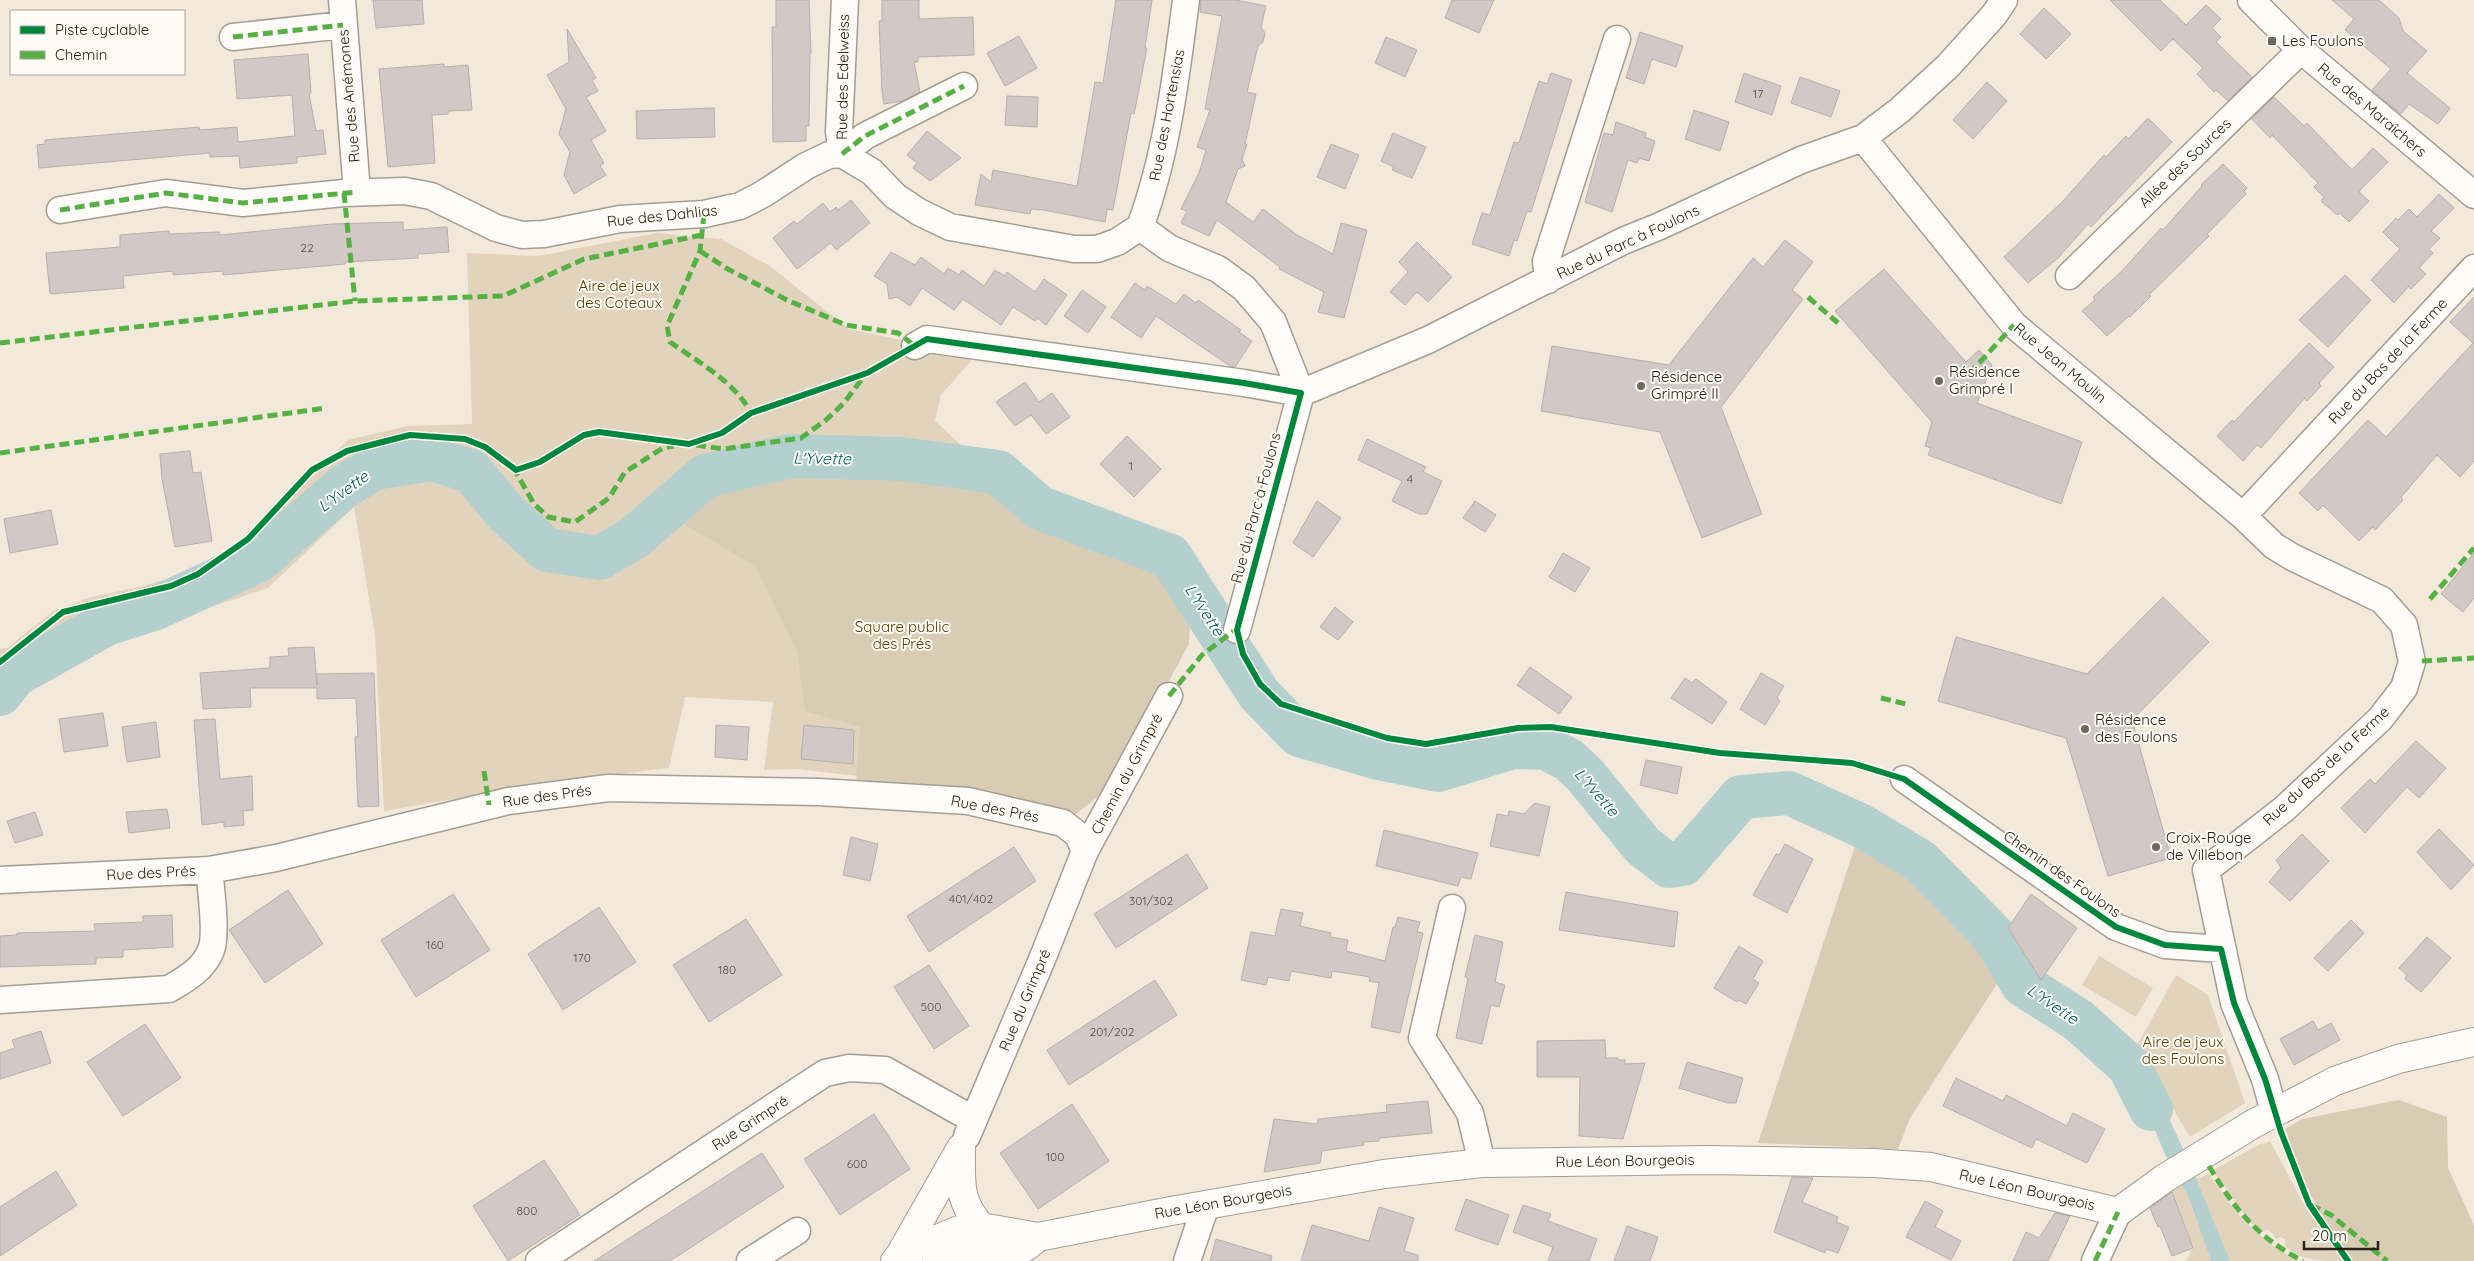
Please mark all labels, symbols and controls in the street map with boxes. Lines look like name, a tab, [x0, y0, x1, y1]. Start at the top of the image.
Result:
legend	[10, 10, 185, 75]
street label: Rue des Edelweiss	[832, 14, 853, 140]
text: Piste cyclable	[55, 20, 149, 39]
street label: Rue des Anémones	[333, 29, 364, 163]
place label: Les Foulons	[2282, 31, 2364, 50]
marker: Les Foulons	[2266, 35, 2278, 47]
text: Chemin	[55, 45, 107, 64]
street label: Rue des Hortensias	[1144, 47, 1189, 182]
street label: Rue des Maraîchers	[2314, 58, 2431, 161]
house number: 17	[1753, 86, 1763, 101]
street label: Allée des Sources	[2135, 114, 2235, 211]
street label: Rue des Dahlias	[606, 200, 718, 231]
street label: Rue du Parc à Foulons	[1553, 200, 1702, 283]
house number: 22	[300, 240, 314, 255]
park label: Aire de jeux des Coteaux	[576, 276, 662, 312]
street label: Rue du Bas de la Ferme	[2324, 294, 2451, 428]
street label: Rue Jean Moulin	[2010, 318, 2111, 407]
place label: Résidence Grimpré I	[1949, 362, 2020, 398]
place label: Résidence Grimpré II	[1651, 367, 1722, 403]
marker: Résidence Grimpré I	[1933, 375, 1945, 387]
marker: Résidence Grimpré II	[1635, 380, 1647, 392]
street label: Rue du Parc à Foulons	[1226, 430, 1285, 585]
water label: L'Yvette	[793, 447, 852, 469]
house number: 1	[1129, 458, 1133, 473]
water label: L'Yvette	[314, 465, 373, 516]
house number: 4	[1407, 471, 1413, 486]
water label: L'Yvette	[1181, 580, 1230, 640]
park label: Square public des Prés	[855, 617, 949, 653]
street label: Rue du Bas de la Ferme	[2259, 702, 2393, 829]
street label: Chemin du Grimpré	[1087, 710, 1167, 838]
place label: Résidence des Foulons	[2095, 710, 2178, 746]
marker: Résidence des Foulons	[2079, 723, 2091, 735]
water label: L'Yvette	[1571, 764, 1624, 821]
street label: Rue des Prés	[501, 780, 593, 811]
street label: Rue des Prés	[949, 791, 1041, 826]
street label: Chemin des Foulons	[2000, 826, 2125, 921]
place label: Croix-Rouge de Villebon	[2166, 828, 2252, 864]
marker: Croix-Rouge de Villebon	[2150, 841, 2162, 853]
street label: Rue des Prés	[106, 861, 196, 884]
house number: 401/402	[949, 891, 993, 906]
house number: 301/302	[1129, 893, 1173, 908]
house number: 160	[426, 937, 444, 952]
street label: Rue du Grimpré	[994, 946, 1055, 1054]
house number: 170	[573, 950, 591, 965]
house number: 180	[718, 962, 736, 977]
water label: L'Yvette	[2024, 980, 2083, 1029]
house number: 500	[921, 999, 941, 1014]
house number: 201/202	[1090, 1024, 1135, 1039]
park label: Aire de jeux des Foulons	[2142, 1032, 2224, 1068]
street label: Rue Grimpré	[708, 1091, 791, 1154]
house number: 100	[1046, 1149, 1064, 1164]
street label: Rue Léon Bourgeois	[1555, 1150, 1695, 1171]
house number: 600	[847, 1156, 867, 1171]
street label: Rue Léon Bourgeois	[1957, 1165, 2097, 1214]
street label: Rue Léon Bourgeois	[1153, 1180, 1293, 1223]
house number: 800	[517, 1203, 537, 1218]
scale bar	[2304, 1218, 2378, 1250]
text: 20 m	[2312, 1226, 2347, 1245]

